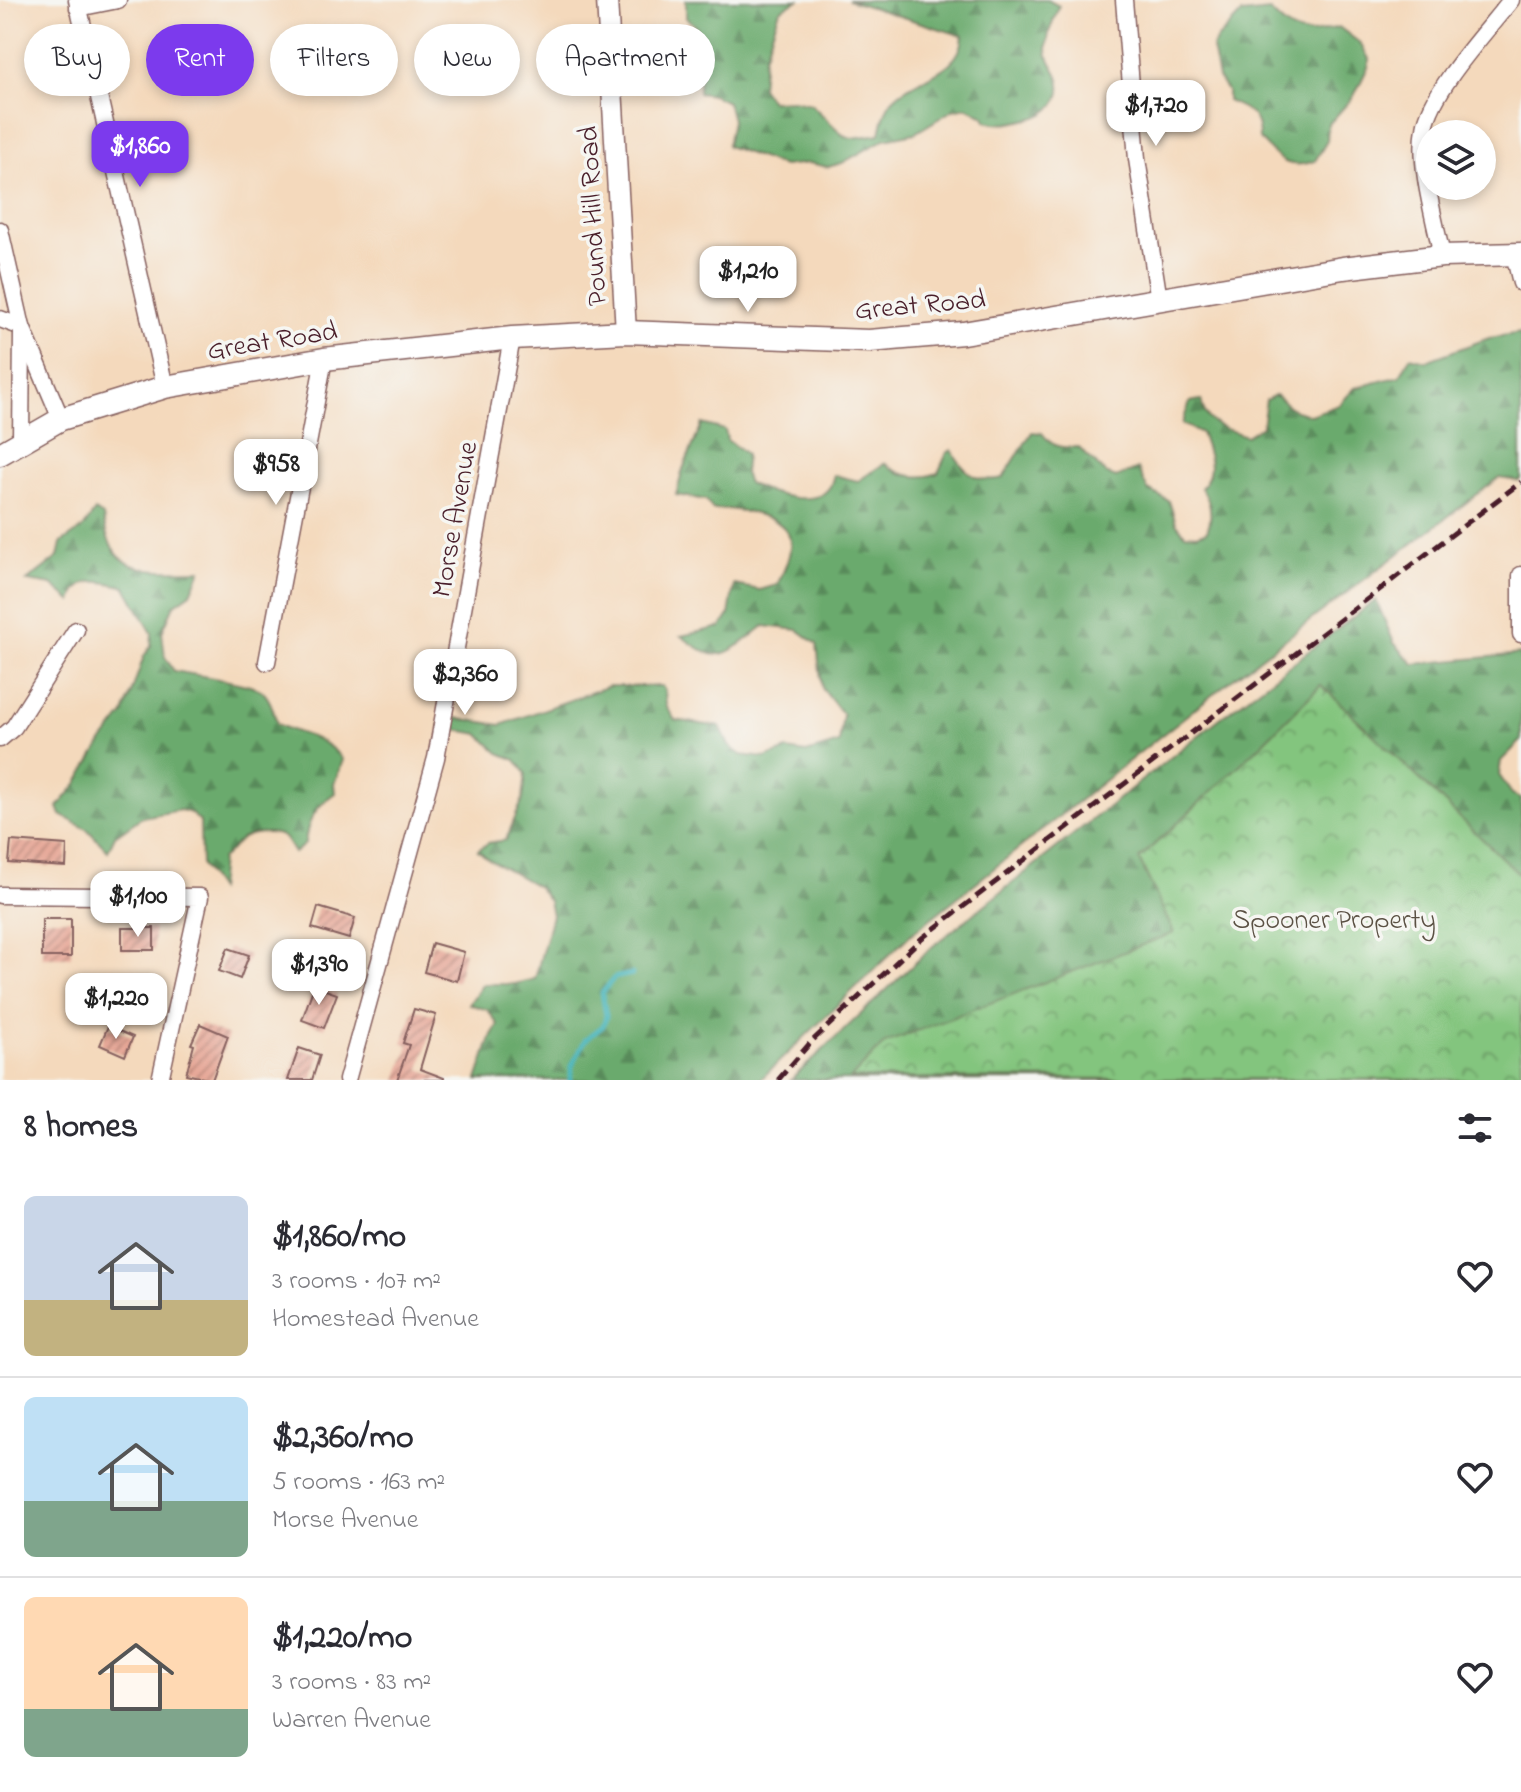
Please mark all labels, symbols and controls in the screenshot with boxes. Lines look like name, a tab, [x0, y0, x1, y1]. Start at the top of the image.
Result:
chip: Buy	[24, 24, 130, 96]
chip: Rent	[146, 24, 254, 96]
chip: Filters	[270, 24, 398, 96]
chip: New	[414, 24, 520, 96]
chip: Apartment	[536, 24, 715, 96]
pin: $1,720	[1091, 80, 1221, 148]
text: $1,720	[1124, 87, 1188, 125]
map controls	[1416, 120, 1496, 200]
button: layers	[1416, 120, 1496, 200]
pin: $1,860	[75, 121, 205, 189]
street label: Pound Hill Road	[569, 125, 620, 307]
text: $1,860	[110, 128, 170, 166]
pin: $1,210	[683, 246, 813, 314]
text: $1,210	[718, 253, 778, 291]
street label: Great Road	[853, 280, 988, 333]
street label: Great Road	[205, 312, 341, 373]
street label: Morse Avenue	[423, 438, 490, 601]
pin: $958	[229, 439, 323, 507]
text: $958	[252, 446, 300, 484]
pin: $2,360	[400, 649, 530, 717]
text: $2,360	[432, 656, 498, 694]
pin: $1,100	[73, 871, 203, 939]
text: $1,100	[108, 878, 168, 916]
park label: Spooner Property	[1232, 901, 1436, 942]
pin: $1,390	[254, 939, 384, 1007]
text: $1,390	[290, 946, 348, 984]
pin: $1,220	[51, 973, 181, 1041]
text: $1,220	[83, 980, 149, 1018]
text: 8 homes	[24, 1103, 138, 1153]
icon: filters	[1453, 1106, 1497, 1150]
text: $1,860/mo	[272, 1213, 406, 1263]
icon: home	[88, 1228, 184, 1324]
icon: heart	[1453, 1254, 1497, 1298]
text: 3 rooms · 107 m²	[272, 1263, 441, 1301]
text: Homestead Avenue	[272, 1301, 479, 1339]
text: $2,360/mo	[272, 1414, 414, 1464]
icon: home	[88, 1429, 184, 1525]
icon: heart	[1453, 1455, 1497, 1499]
text: 5 rooms · 163 m²	[272, 1464, 445, 1502]
text: Morse Avenue	[272, 1502, 418, 1540]
text: $1,220/mo	[272, 1614, 412, 1664]
icon: home	[88, 1629, 184, 1725]
icon: heart	[1453, 1655, 1497, 1699]
text: 3 rooms · 83 m²	[272, 1664, 431, 1702]
text: Warren Avenue	[272, 1702, 431, 1740]

